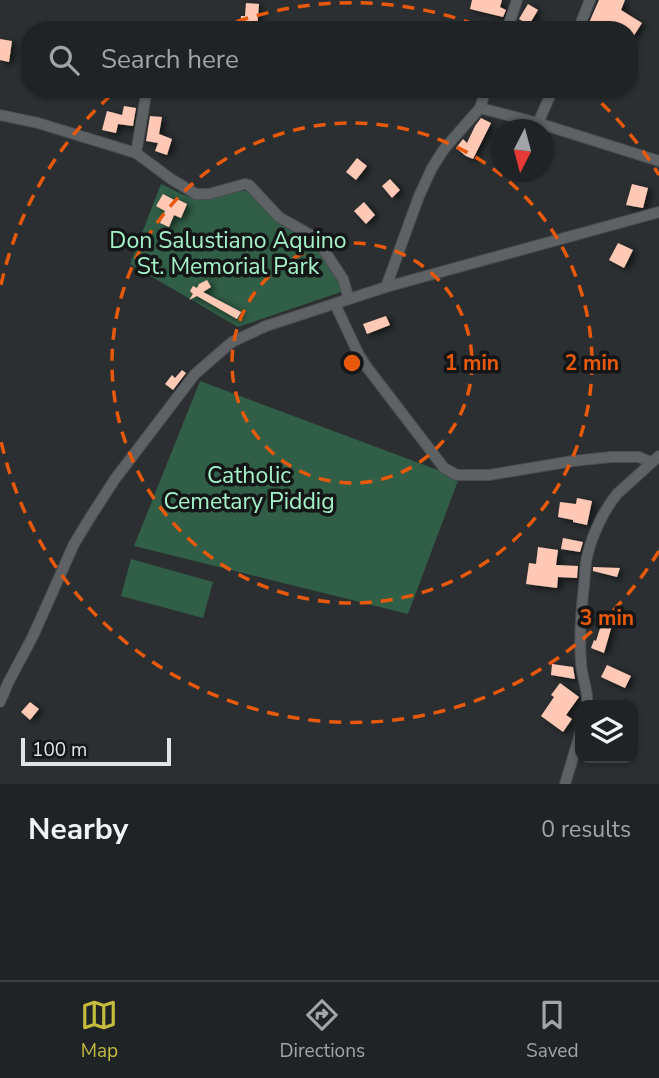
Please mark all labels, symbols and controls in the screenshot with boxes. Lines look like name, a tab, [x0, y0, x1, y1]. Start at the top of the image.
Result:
search box	[21, 21, 638, 98]
icon: search	[45, 41, 83, 79]
text: Search here	[101, 42, 239, 77]
north arrow	[491, 119, 554, 182]
park label: Don Salustiano Aquino St. Memorial Park	[109, 225, 347, 282]
text: 1 min	[445, 349, 499, 377]
text: 2 min	[565, 349, 619, 377]
centre of rings	[340, 351, 364, 375]
park label: Catholic Cemetary Piddig	[163, 460, 335, 517]
text: 3 min	[580, 604, 634, 632]
map controls	[575, 700, 638, 763]
button: layers	[575, 700, 638, 763]
scale bar	[21, 735, 172, 767]
text: 100 m	[32, 737, 87, 763]
text: Nearby	[28, 809, 128, 850]
text: 0 results	[541, 814, 631, 845]
tab: Map	[80, 996, 118, 1064]
tab: Directions	[279, 996, 365, 1064]
tab: Saved	[526, 996, 579, 1064]

